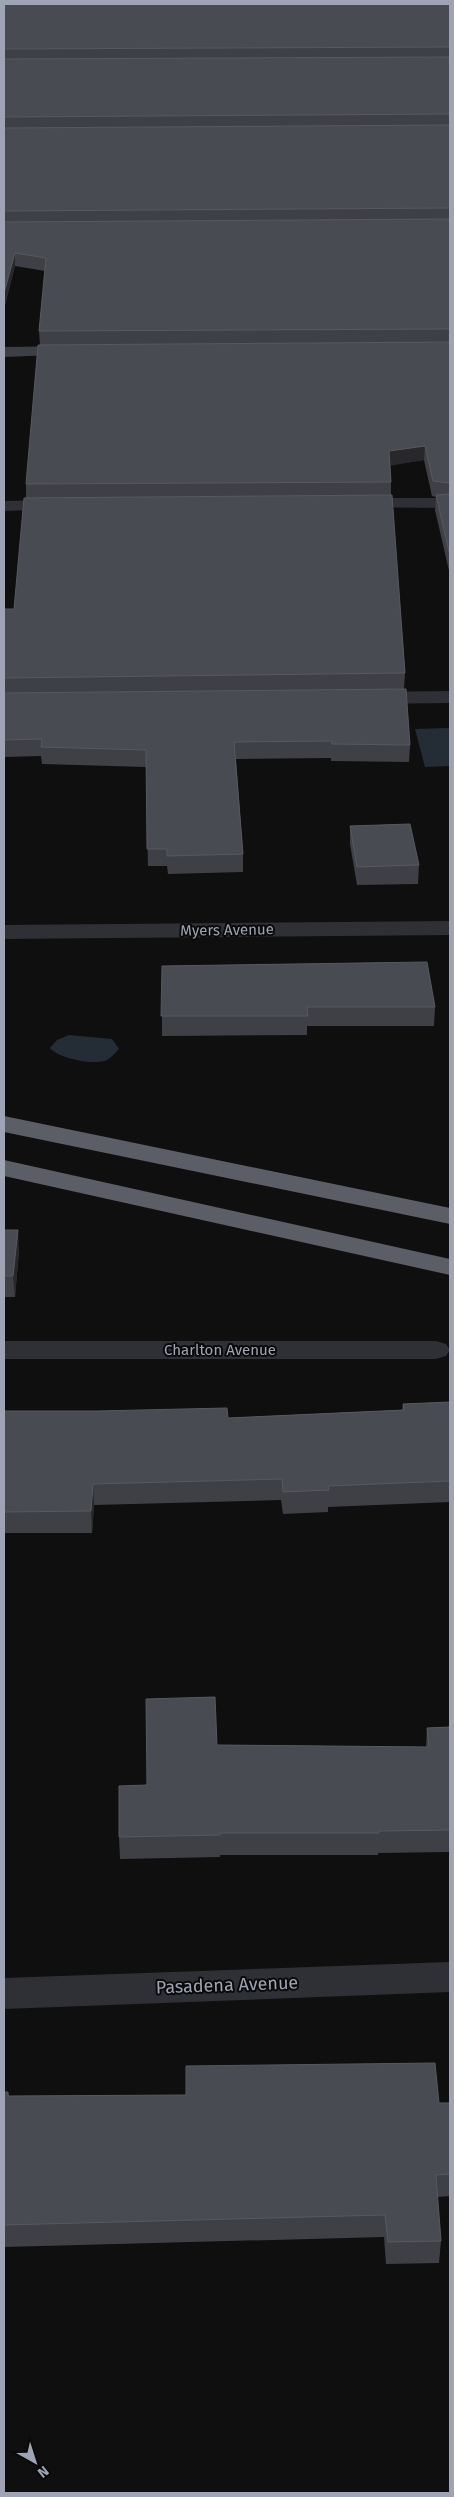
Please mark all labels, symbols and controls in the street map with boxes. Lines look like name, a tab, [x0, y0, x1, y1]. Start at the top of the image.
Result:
street label: Myers Avenue	[180, 920, 274, 940]
street label: Charlton Avenue	[164, 1341, 276, 1359]
street label: Pasadena Avenue	[155, 1972, 299, 1998]
north arrow	[10, 2437, 60, 2487]
text: N	[34, 2462, 52, 2481]

